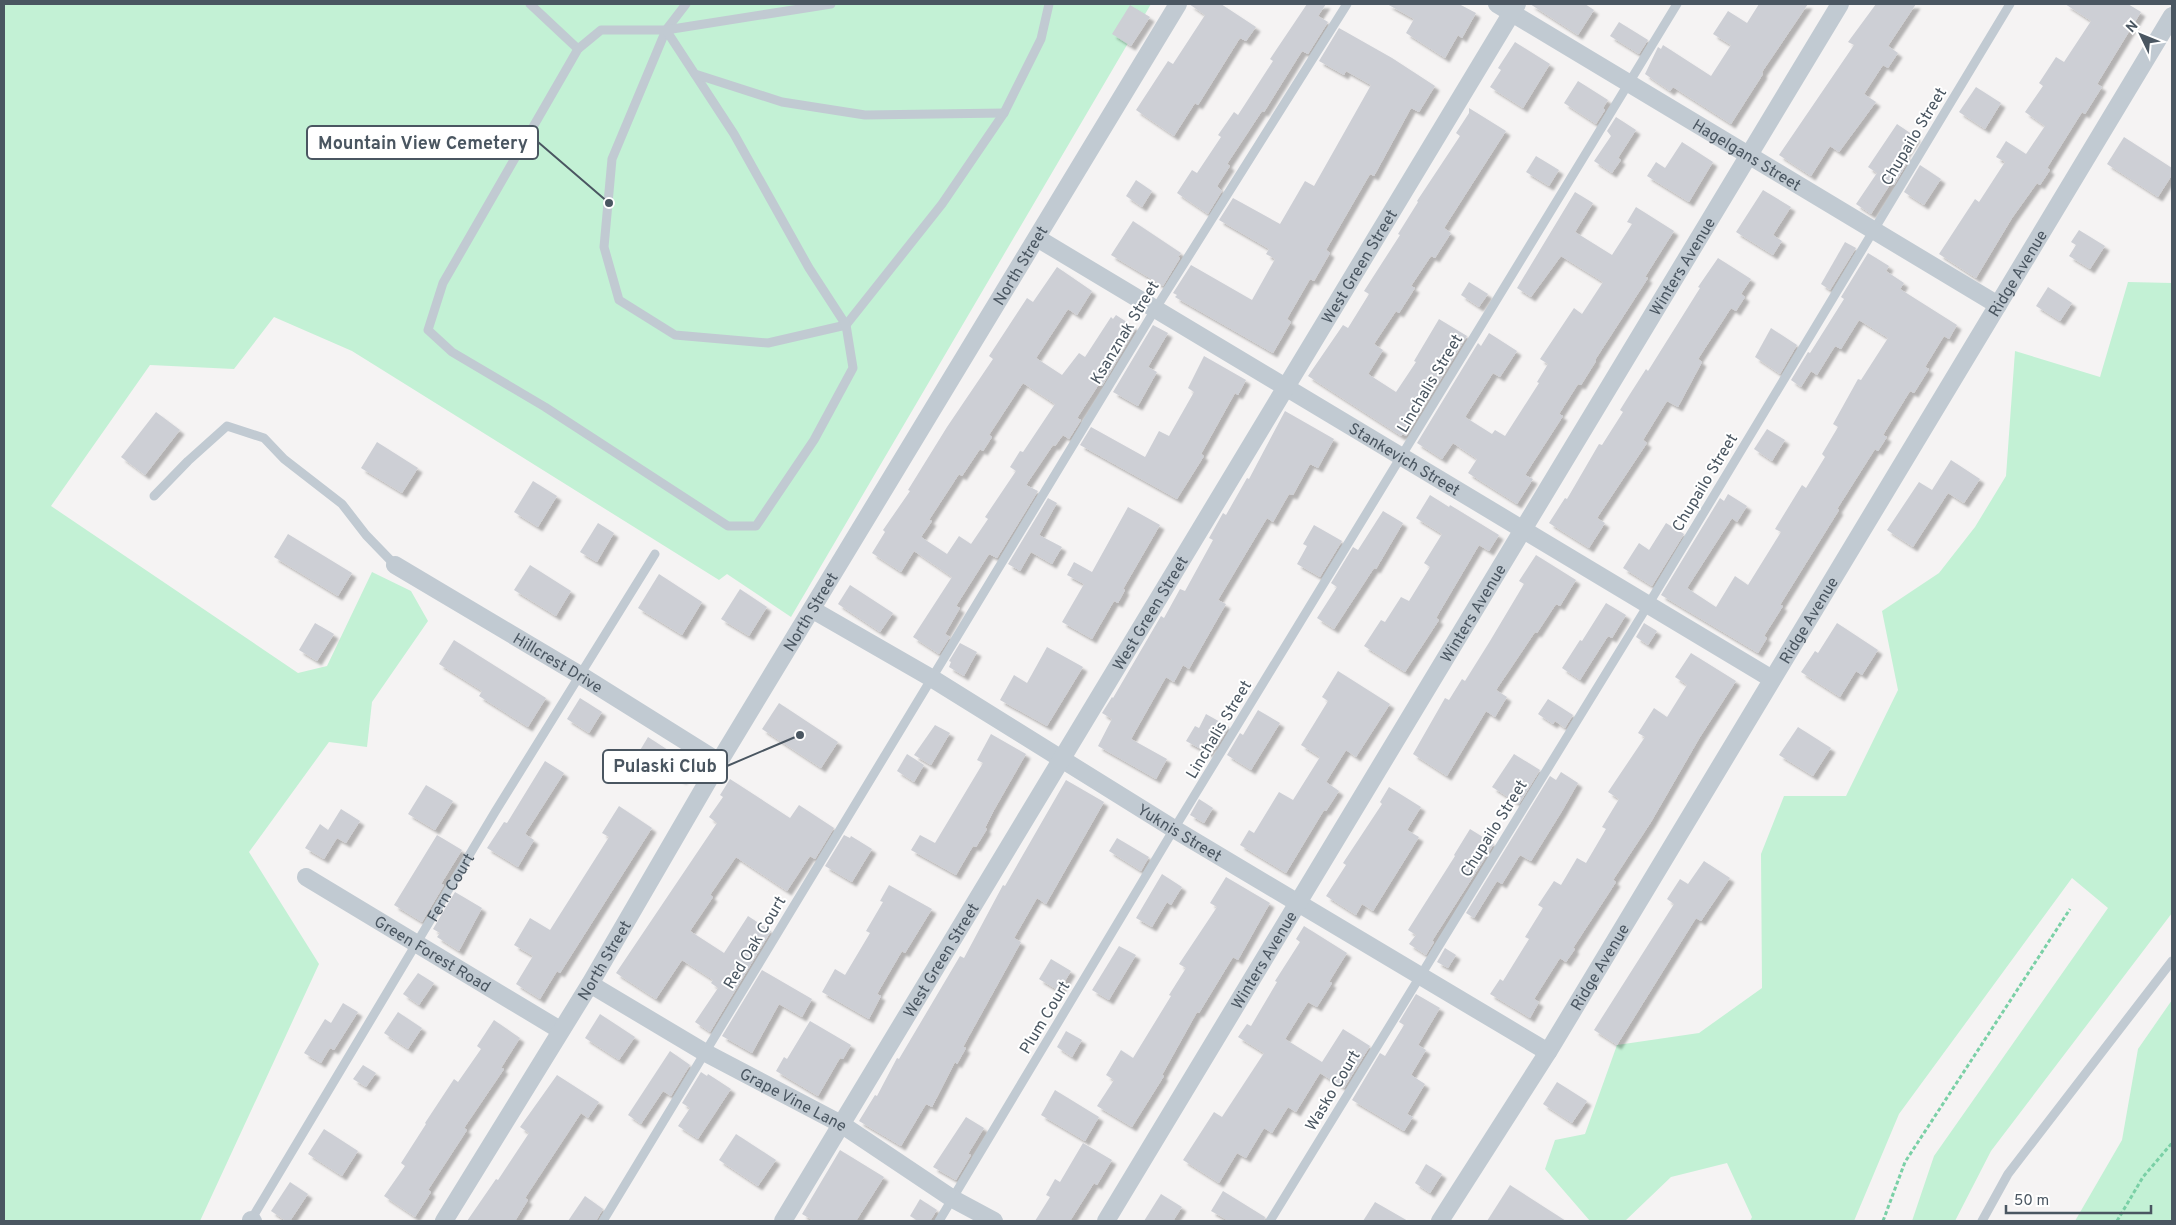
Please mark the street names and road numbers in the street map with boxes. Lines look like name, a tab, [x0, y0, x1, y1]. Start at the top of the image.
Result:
street label: Chupailo Street	[1878, 84, 1952, 190]
street label: Hagelgans Street	[1688, 116, 1804, 196]
street label: West Green Street	[1318, 206, 1403, 328]
street label: Winters Avenue	[1646, 214, 1721, 320]
street label: North Street	[990, 223, 1053, 310]
street label: Ridge Avenue	[1985, 227, 2053, 321]
street label: Ksanznak Street	[1087, 278, 1164, 388]
street label: Linchalis Street	[1393, 331, 1468, 437]
street label: Stankevich Street	[1344, 419, 1463, 502]
street label: Chupailo Street	[1669, 430, 1743, 536]
street label: West Green Street	[1109, 553, 1194, 675]
street label: Winters Avenue	[1437, 561, 1512, 667]
street label: North Street	[780, 569, 844, 656]
street label: Ridge Avenue	[1776, 574, 1844, 668]
street label: Hillcrest Drive	[509, 629, 606, 699]
street label: Linchalis Street	[1182, 677, 1257, 783]
street label: Chupailo Street	[1457, 777, 1533, 881]
street label: Yuknis Street	[1133, 801, 1225, 867]
street label: Fern Court	[424, 850, 480, 926]
street label: Red Oak Court	[720, 893, 791, 993]
street label: West Green Street	[900, 900, 984, 1022]
street label: Winters Avenue	[1228, 908, 1303, 1014]
street label: Green Forest Road	[370, 912, 494, 998]
street label: North Street	[574, 917, 637, 1005]
street label: Ridge Avenue	[1567, 921, 1635, 1015]
street label: Plum Court	[1016, 978, 1075, 1058]
street label: Wasko Court	[1302, 1047, 1366, 1135]
street label: Grape Vine Lane	[736, 1065, 850, 1137]

